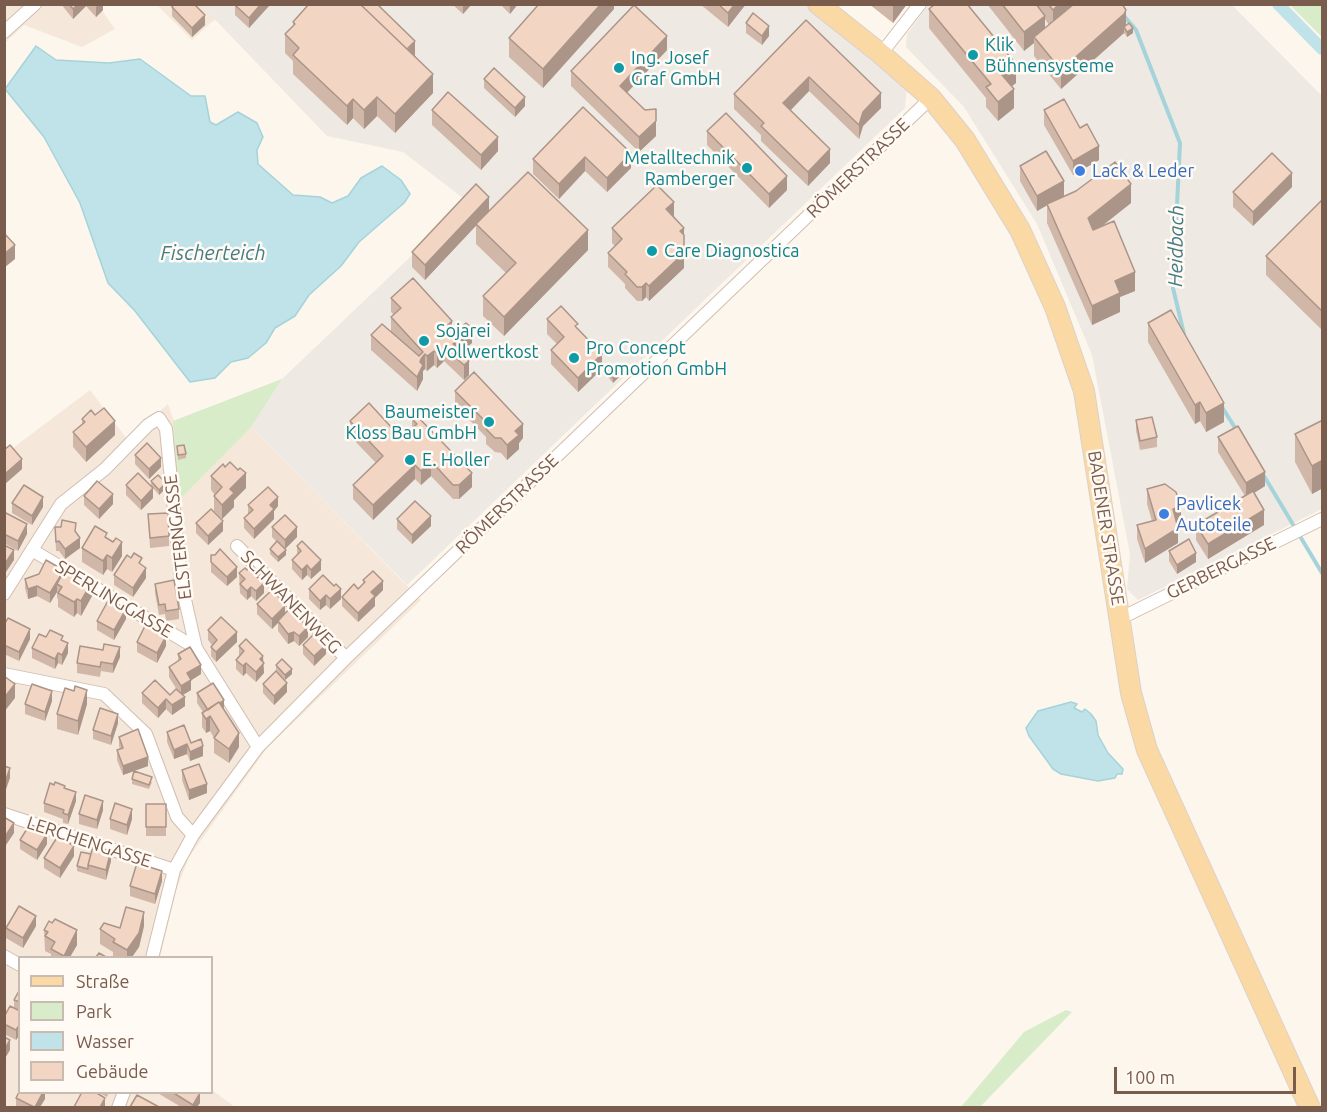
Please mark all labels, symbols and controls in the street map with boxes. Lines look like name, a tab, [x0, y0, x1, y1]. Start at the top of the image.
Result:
place label: Klik Bühnensysteme	[985, 34, 1114, 76]
place label: Ing. Josef Graf GmbH	[631, 47, 721, 90]
marker: Klik Bühnensysteme	[966, 48, 980, 62]
marker: Ing. Josef Graf GmbH	[612, 61, 626, 75]
street label: RÖMERSTRASSE	[802, 114, 914, 222]
place label: Metalltechnik Ramberger	[624, 147, 735, 190]
place label: Lack & Leder	[1092, 160, 1194, 182]
marker: Metalltechnik Ramberger	[740, 161, 754, 175]
marker: Lack & Leder	[1073, 164, 1087, 178]
water label: Heidbach	[1163, 205, 1189, 287]
place label: Care Diagnostica	[664, 240, 799, 262]
water label: Fischerteich	[160, 241, 266, 265]
marker: Care Diagnostica	[645, 244, 659, 258]
place label: Sojarei Vollwertkost	[436, 320, 539, 362]
marker: Sojarei Vollwertkost	[417, 334, 431, 348]
place label: Pro Concept Promotion GmbH	[586, 337, 727, 380]
marker: Pro Concept Promotion GmbH	[567, 351, 581, 365]
place label: Baumeister Kloss Bau GmbH	[345, 401, 477, 444]
marker: Baumeister Kloss Bau GmbH	[482, 415, 496, 429]
place label: E. Holler	[422, 449, 490, 471]
street label: BADENER STRASSE	[1083, 449, 1129, 607]
street label: RÖMERSTRASSE	[451, 450, 563, 558]
marker: E. Holler	[403, 453, 417, 467]
street label: ELSTERNGASSE	[160, 473, 196, 601]
place label: Pavlicek Autoteile	[1176, 493, 1252, 536]
marker: Pavlicek Autoteile	[1157, 507, 1171, 521]
street label: GERBERGASSE	[1163, 532, 1279, 604]
street label: SCHWANENWEG	[236, 546, 346, 658]
street label: SPERLINGGASSE	[51, 556, 177, 642]
street label: LERCHENGASSE	[24, 812, 154, 872]
legend	[18, 956, 213, 1094]
text: Straße	[76, 971, 129, 991]
text: Park	[76, 1001, 112, 1021]
text: Wasser	[76, 1031, 134, 1051]
scale bar	[1117, 1055, 1298, 1093]
text: Gebäude	[76, 1061, 148, 1081]
text: 100 m	[1125, 1067, 1175, 1087]

